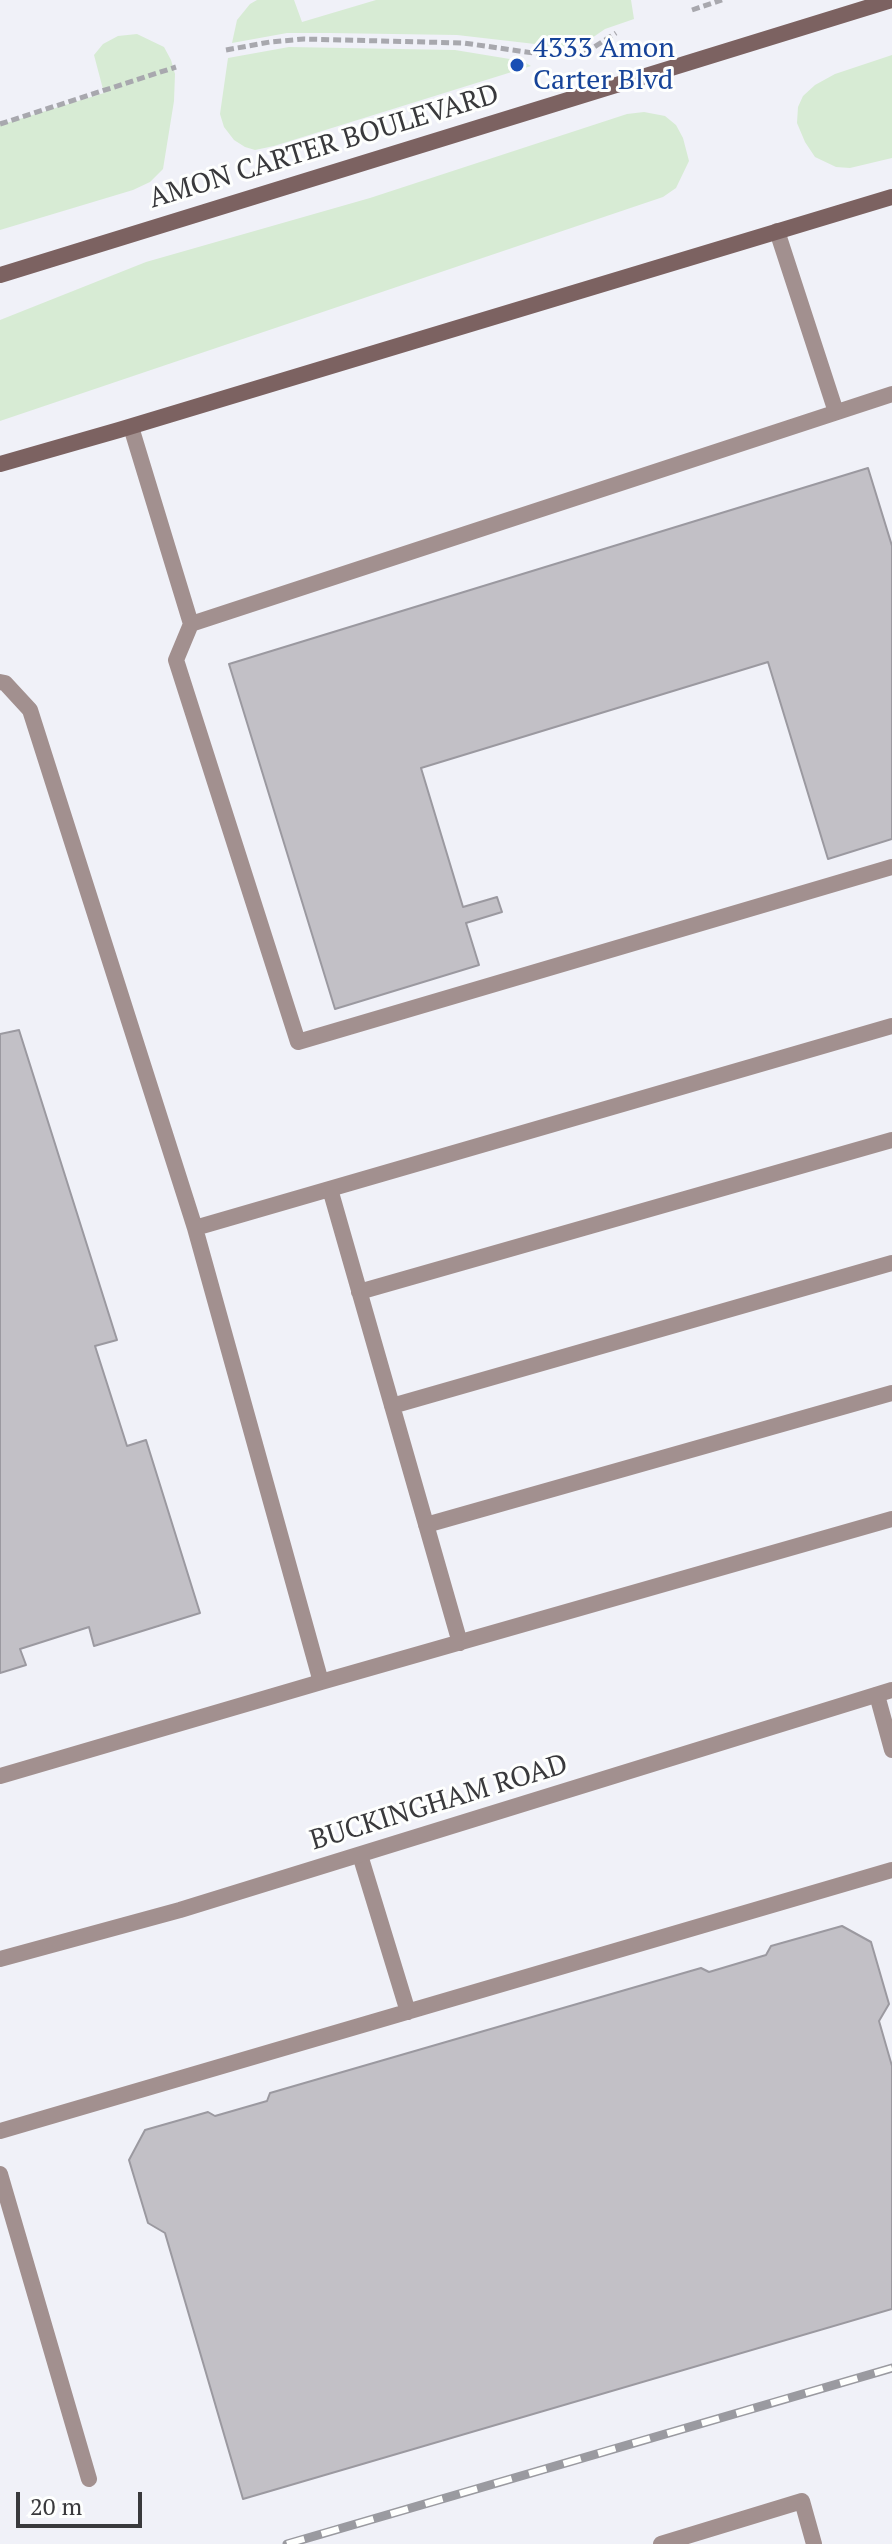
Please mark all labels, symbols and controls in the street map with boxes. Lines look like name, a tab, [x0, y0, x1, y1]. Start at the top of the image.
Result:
place label: 4333 Amon Carter Blvd	[533, 32, 675, 98]
marker: 4333 Amon Carter Blvd	[508, 56, 526, 74]
street label: AMON CARTER BOULEVARD	[145, 78, 503, 216]
street label: BUCKINGHAM ROAD	[306, 1748, 572, 1858]
scale bar	[20, 2476, 146, 2526]
text: 20 m	[30, 2490, 82, 2522]

